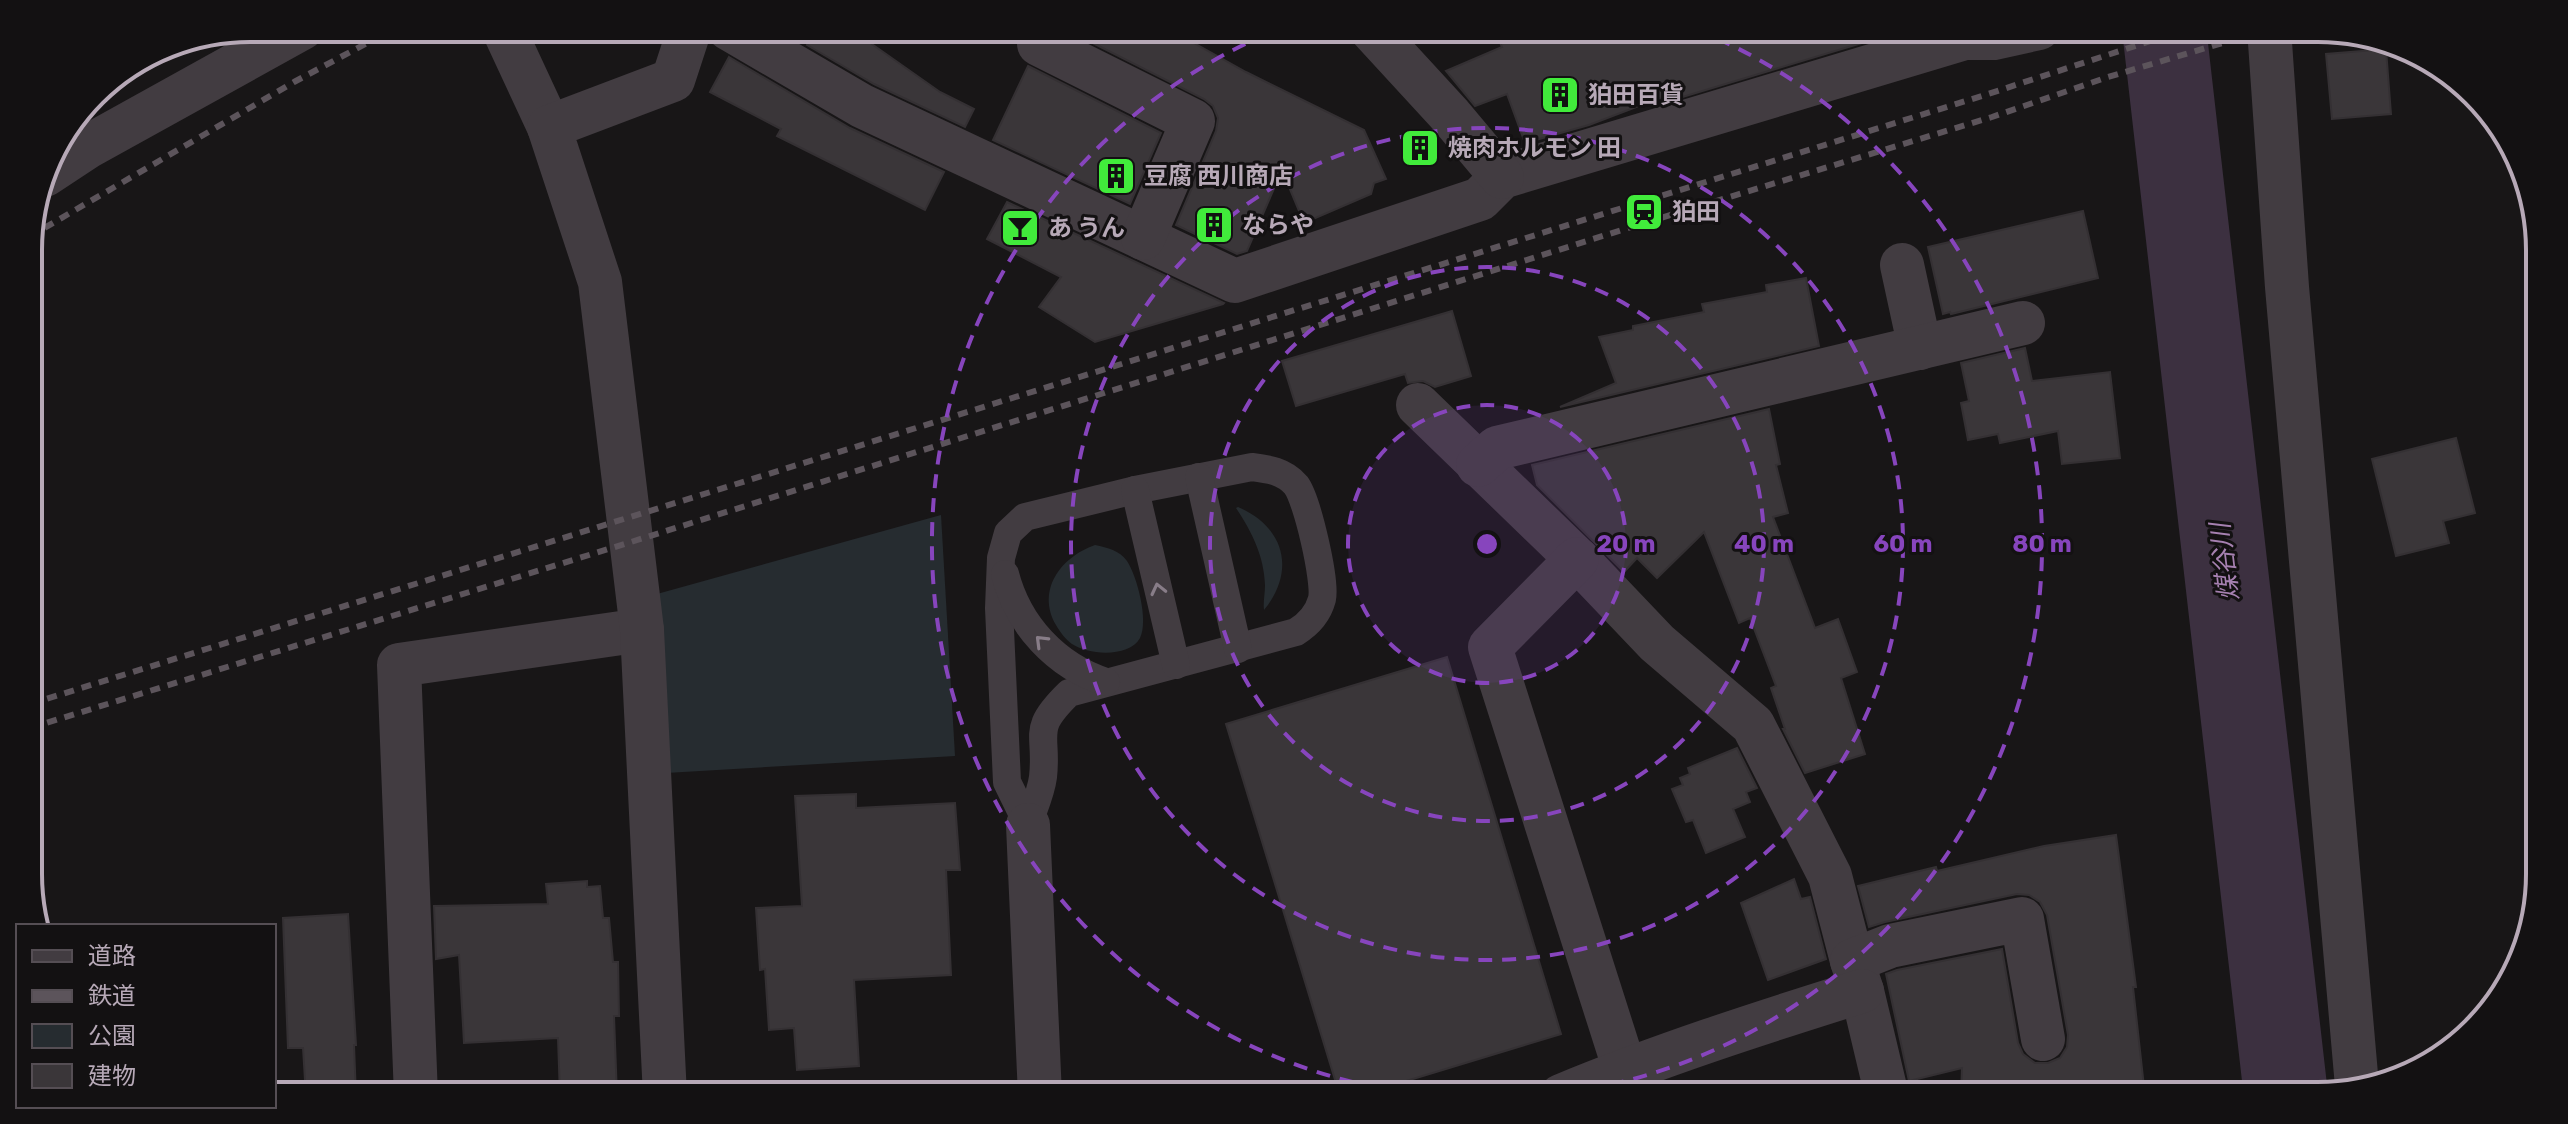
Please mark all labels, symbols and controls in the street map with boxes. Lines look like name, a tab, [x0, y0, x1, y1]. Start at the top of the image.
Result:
building icon: 狛田百貨	[1539, 74, 1581, 116]
place label: 狛田百貨	[1588, 81, 1684, 109]
building icon: 焼肉ホルモン 田	[1399, 127, 1441, 169]
place label: 焼肉ホルモン 田	[1448, 134, 1621, 162]
building icon: 豆腐 西川商店	[1095, 155, 1137, 197]
place label: 豆腐 西川商店	[1144, 162, 1293, 190]
station icon: 狛田	[1623, 191, 1665, 233]
place label: 狛田	[1672, 198, 1720, 226]
building icon: ならや	[1193, 204, 1235, 246]
bar icon: あ うん	[999, 207, 1041, 249]
place label: ならや	[1242, 211, 1314, 239]
place label: あ うん	[1048, 214, 1125, 242]
water label: 煤谷川	[2204, 518, 2245, 603]
centre of rings	[1473, 530, 1501, 558]
text: 20 m	[1596, 530, 1656, 558]
text: 40 m	[1734, 530, 1794, 558]
text: 60 m	[1873, 530, 1933, 558]
text: 80 m	[2012, 530, 2072, 558]
one-way arrow	[1150, 583, 1167, 596]
one-way arrow	[1036, 636, 1050, 650]
legend	[16, 924, 276, 1108]
text: 道路	[88, 942, 136, 970]
text: 鉄道	[88, 982, 136, 1010]
text: 公園	[88, 1022, 136, 1050]
text: 建物	[88, 1062, 136, 1090]

